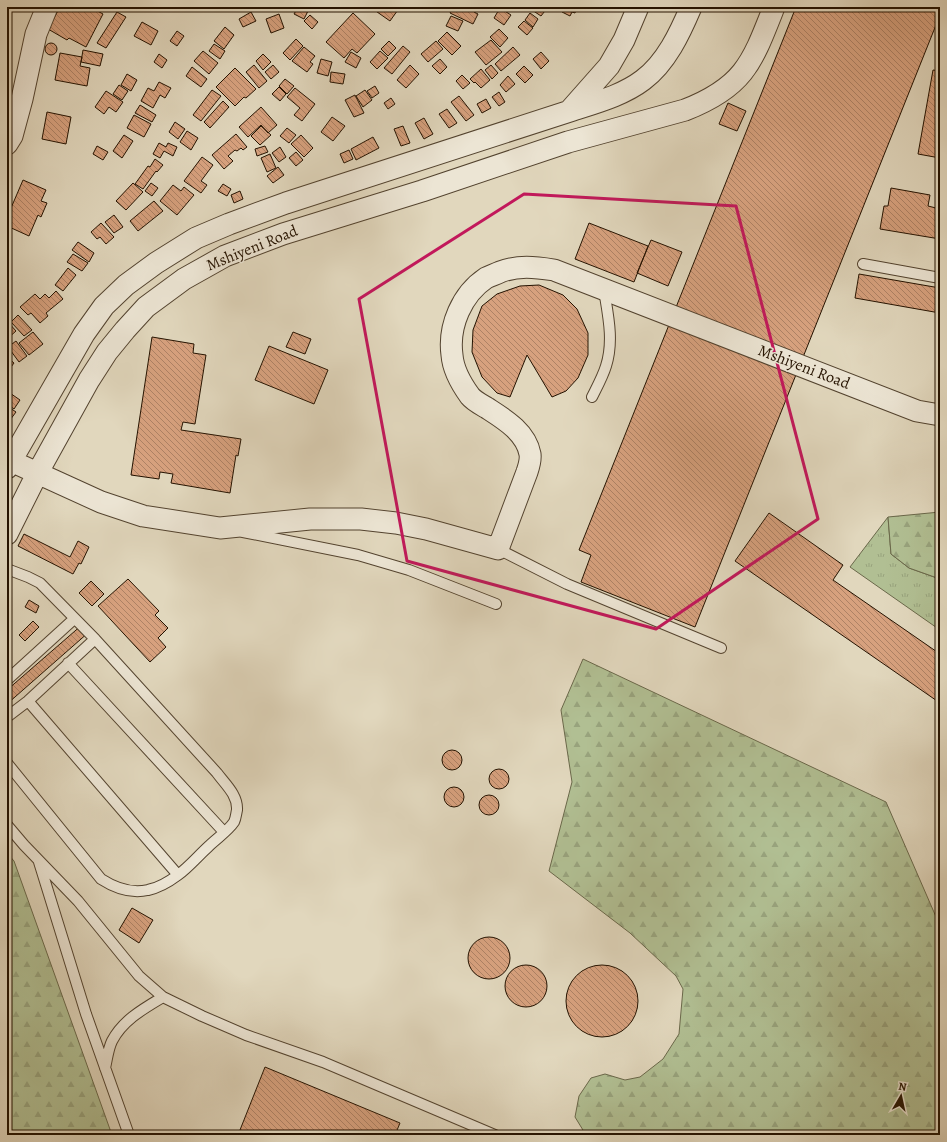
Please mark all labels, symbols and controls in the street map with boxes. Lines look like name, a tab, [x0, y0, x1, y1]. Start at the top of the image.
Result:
street label: Mshiyeni Road	[203, 220, 301, 276]
street label: Mshiyeni Road	[755, 339, 854, 395]
north arrow	[881, 1076, 921, 1116]
text: N	[897, 1079, 908, 1095]

